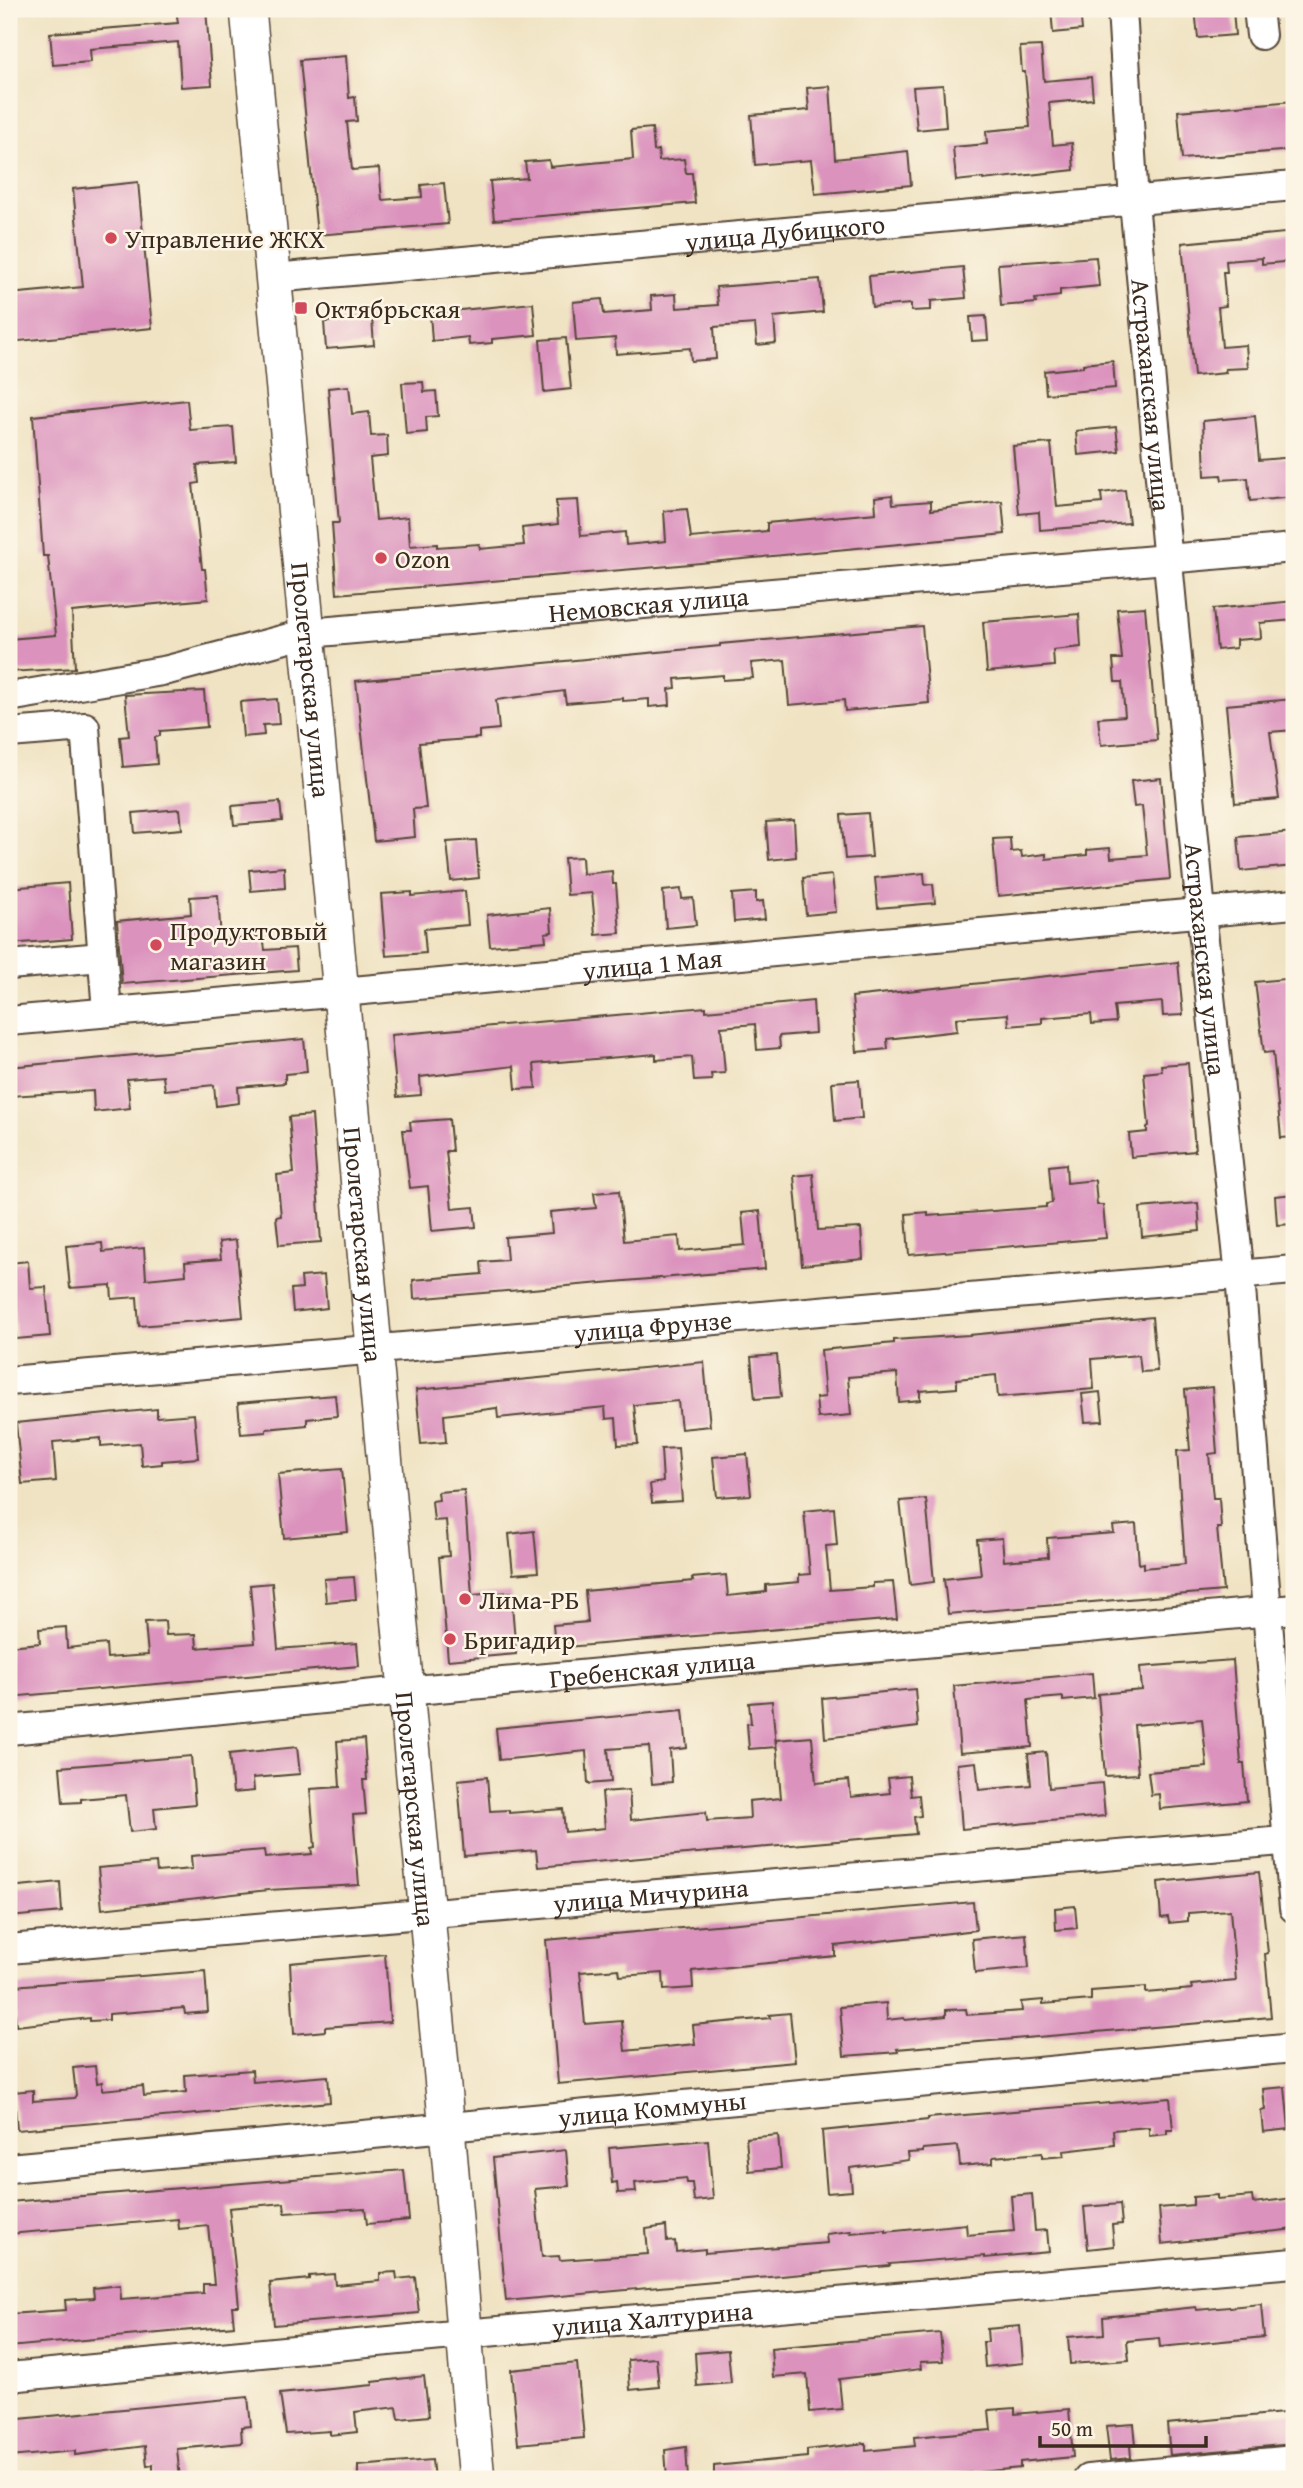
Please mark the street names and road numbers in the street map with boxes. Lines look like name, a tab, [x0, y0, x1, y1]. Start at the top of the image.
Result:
street label: улица Дубицкого	[682, 203, 887, 260]
street label: Астраханская улица	[1122, 277, 1183, 514]
street label: Пролетарская улица	[282, 561, 342, 800]
street label: Немовская улица	[547, 576, 751, 632]
street label: Астраханская улица	[1175, 841, 1238, 1078]
street label: улица 1 Мая	[580, 937, 724, 989]
street label: Пролетарская улица	[334, 1125, 394, 1365]
street label: улица Фрунзе	[571, 1299, 733, 1352]
street label: Гребенская улица	[548, 1639, 757, 1697]
street label: Пролетарская улица	[386, 1690, 447, 1929]
street label: улица Мичурина	[550, 1867, 751, 1922]
street label: улица Коммуны	[555, 2080, 748, 2136]
street label: улица Халтурина	[549, 2290, 755, 2346]

